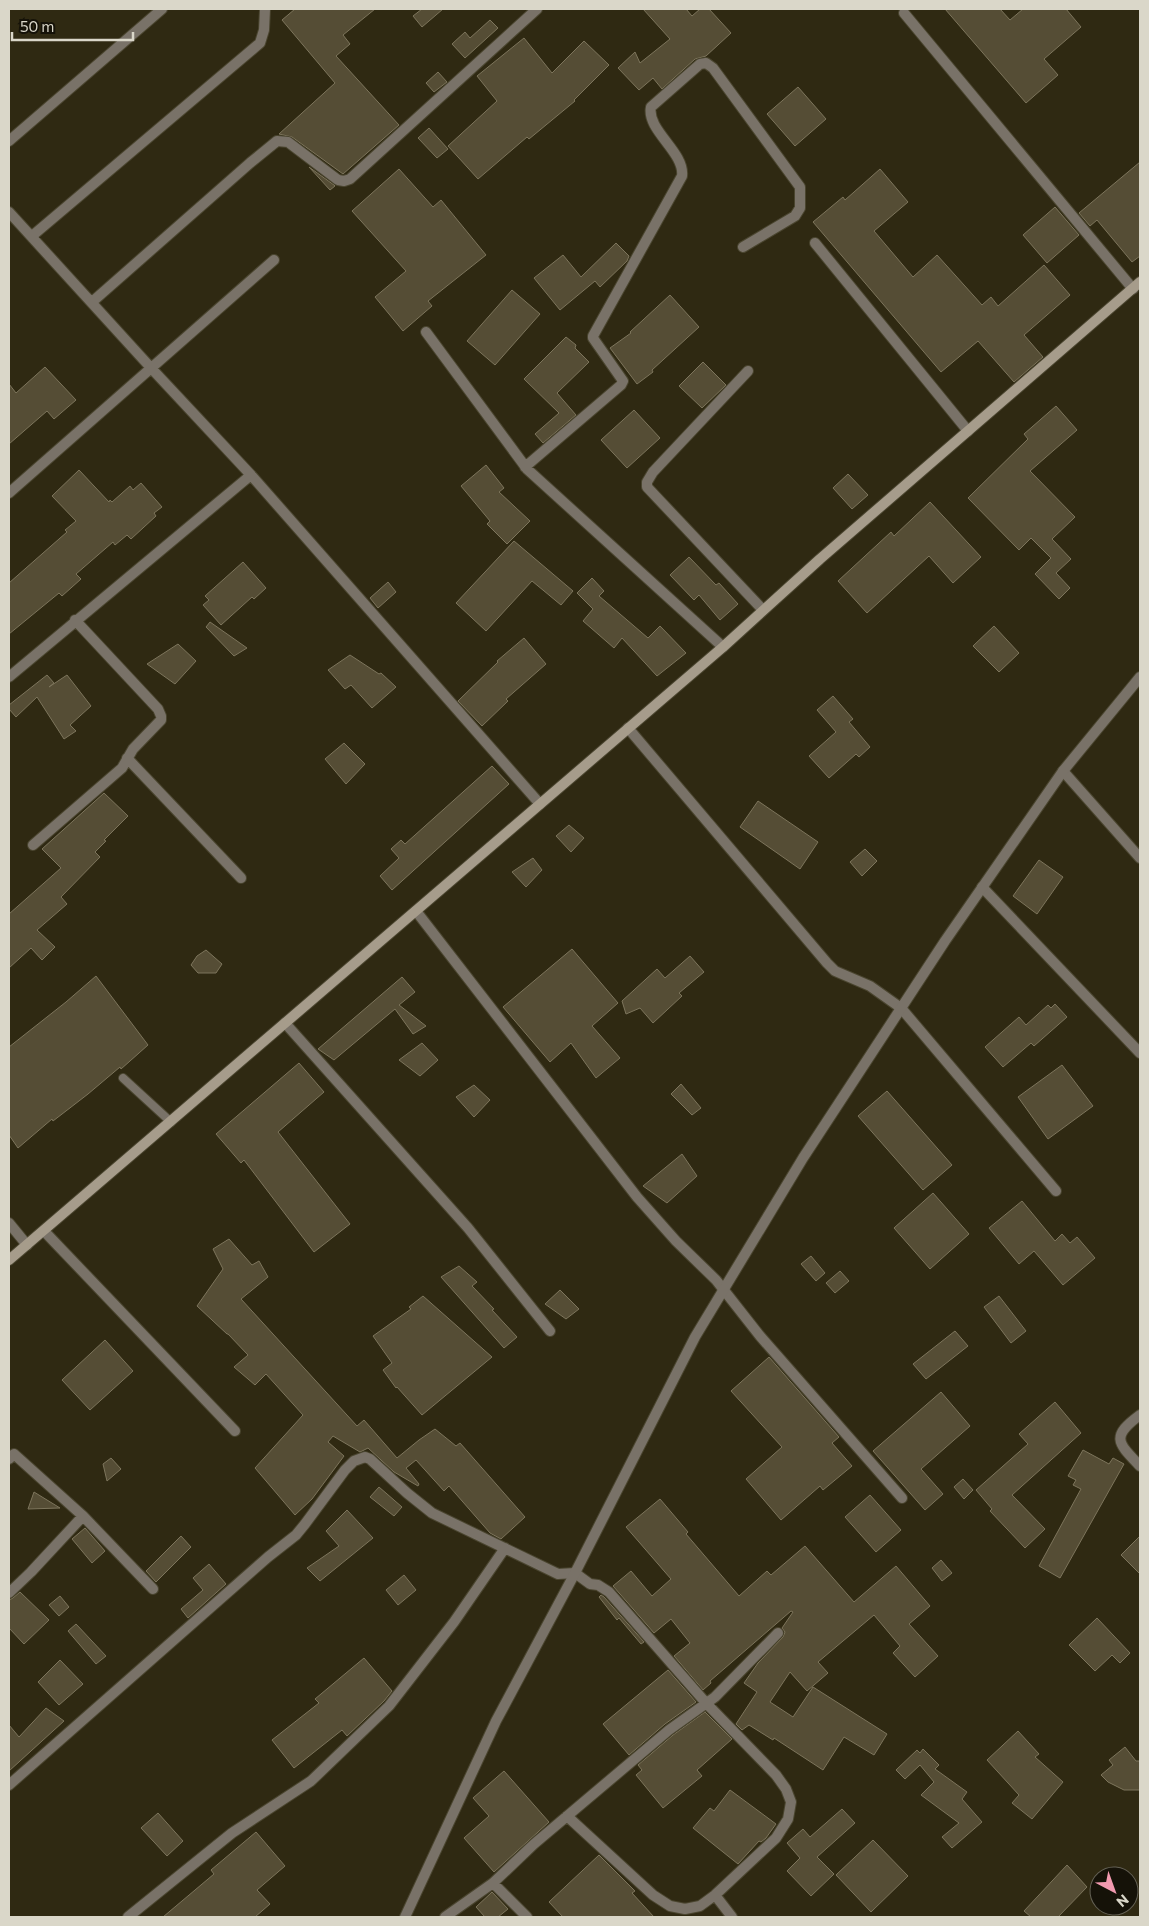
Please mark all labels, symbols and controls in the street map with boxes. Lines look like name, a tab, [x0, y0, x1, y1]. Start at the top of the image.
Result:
scale bar	[12, 10, 134, 42]
text: 50 m	[20, 17, 54, 35]
north arrow	[1089, 1866, 1139, 1916]
text: N	[1113, 1891, 1132, 1911]

